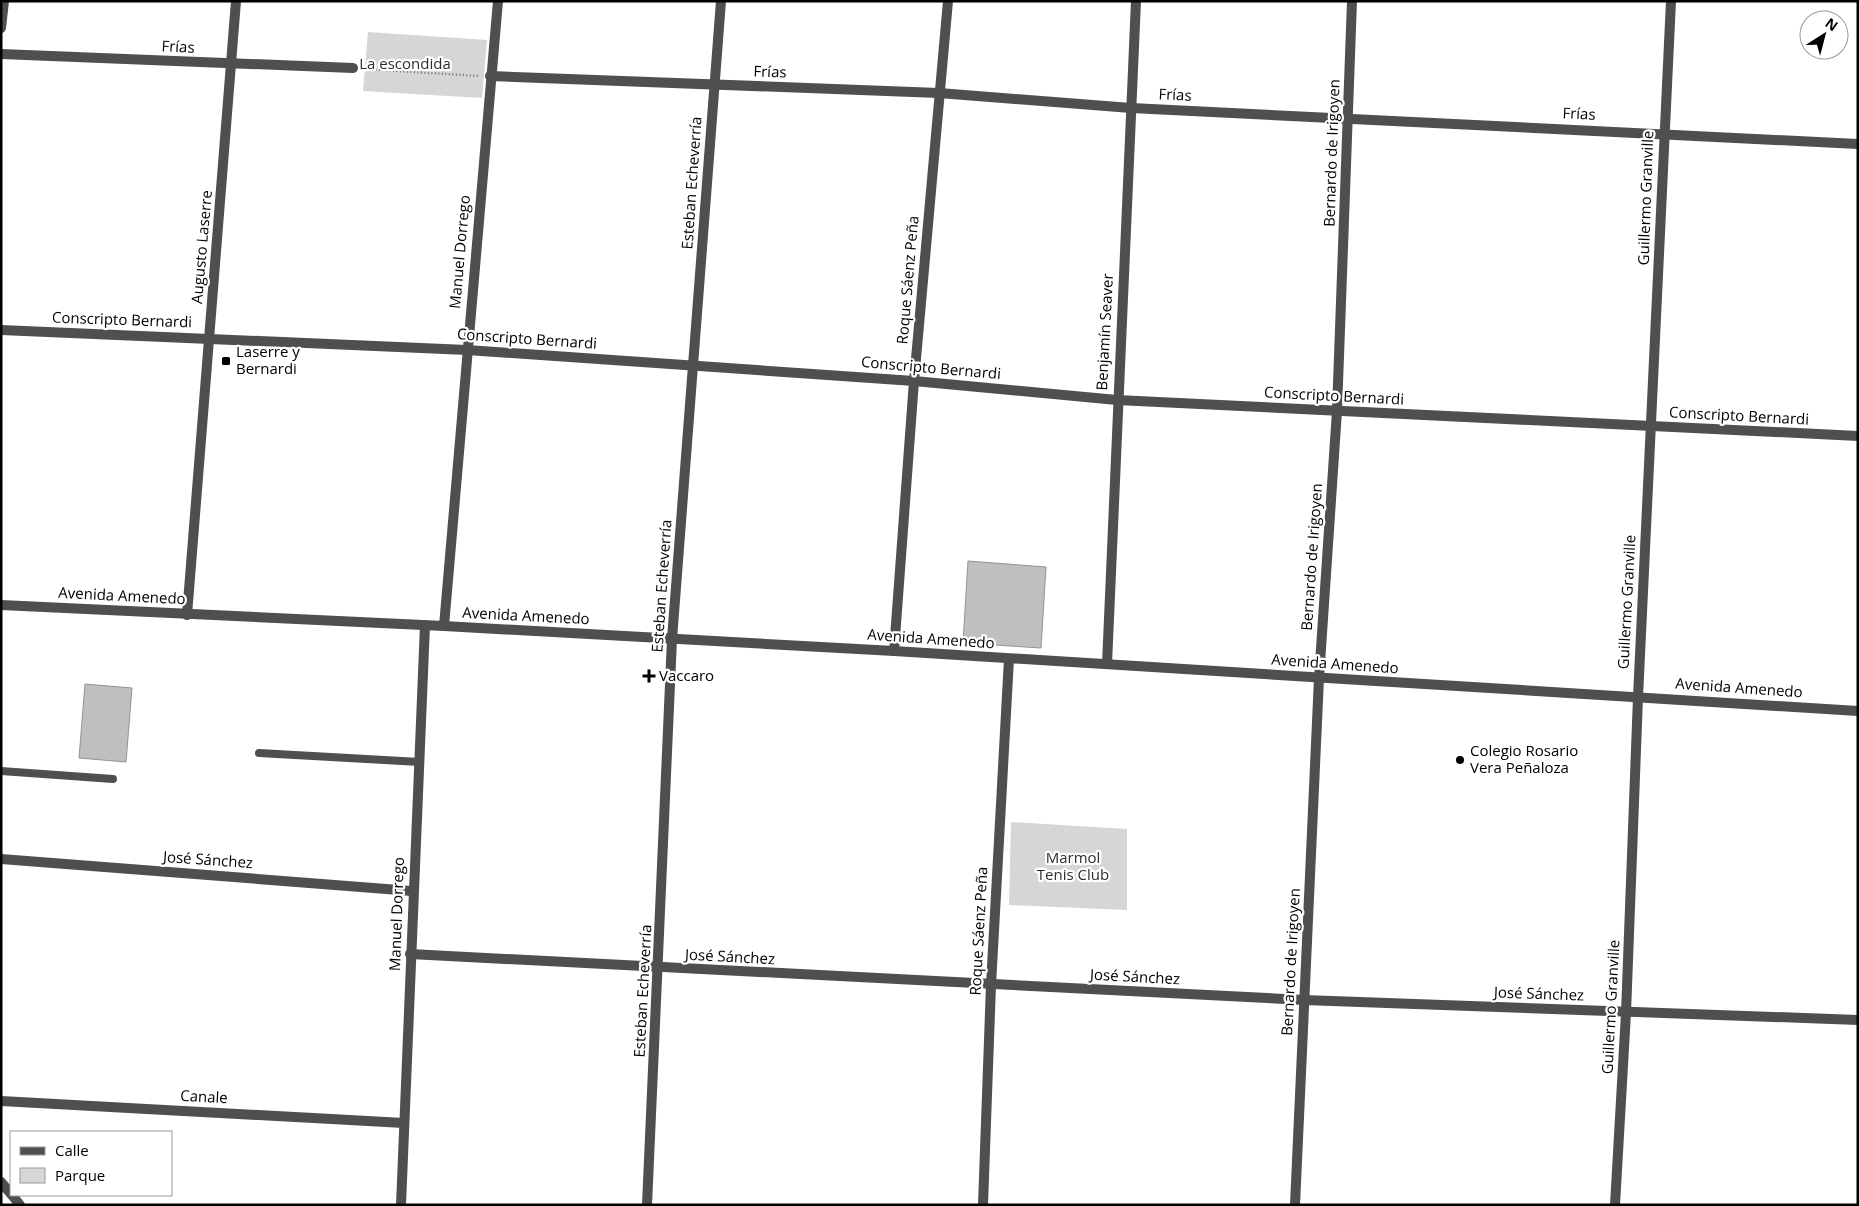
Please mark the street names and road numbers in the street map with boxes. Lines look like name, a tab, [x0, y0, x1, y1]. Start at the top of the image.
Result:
street label: Frías	[161, 35, 195, 57]
street label: Frías	[753, 60, 787, 82]
street label: Bernardo de Irigoyen	[1318, 79, 1344, 227]
street label: Frías	[1158, 83, 1192, 105]
street label: Frías	[1562, 102, 1596, 124]
street label: Esteban Echeverría	[676, 116, 706, 250]
street label: Guillermo Granville	[1633, 130, 1657, 266]
street label: Augusto Laserre	[186, 189, 216, 305]
street label: Manuel Dorrego	[444, 194, 474, 310]
street label: Roque Sáenz Peña	[891, 215, 923, 345]
street label: Benjamín Seaver	[1091, 273, 1117, 391]
street label: Conscripto Bernardi	[52, 307, 192, 331]
street label: Conscripto Bernardi	[456, 323, 598, 353]
street label: Conscripto Bernardi	[860, 351, 1002, 383]
street label: Conscripto Bernardi	[1264, 381, 1405, 409]
street label: Conscripto Bernardi	[1669, 401, 1810, 429]
street label: Bernardo de Irigoyen	[1296, 482, 1326, 631]
street label: Esteban Echeverría	[646, 519, 676, 653]
street label: Guillermo Granville	[1612, 534, 1640, 670]
street label: Avenida Amenedo	[58, 582, 186, 608]
street label: Avenida Amenedo	[462, 602, 590, 628]
street label: Avenida Amenedo	[867, 624, 995, 652]
street label: Avenida Amenedo	[1271, 649, 1399, 677]
street label: Avenida Amenedo	[1675, 673, 1803, 701]
street label: José Sánchez	[160, 846, 254, 872]
street label: Manuel Dorrego	[384, 857, 408, 971]
street label: Roque Sáenz Peña	[965, 866, 991, 996]
street label: Bernardo de Irigoyen	[1276, 888, 1304, 1036]
street label: Esteban Echeverría	[629, 924, 655, 1058]
street label: Guillermo Granville	[1596, 939, 1624, 1075]
street label: José Sánchez	[683, 944, 776, 968]
street label: José Sánchez	[1088, 964, 1181, 988]
street label: José Sánchez	[1492, 981, 1584, 1005]
street label: Canale	[180, 1085, 228, 1107]

